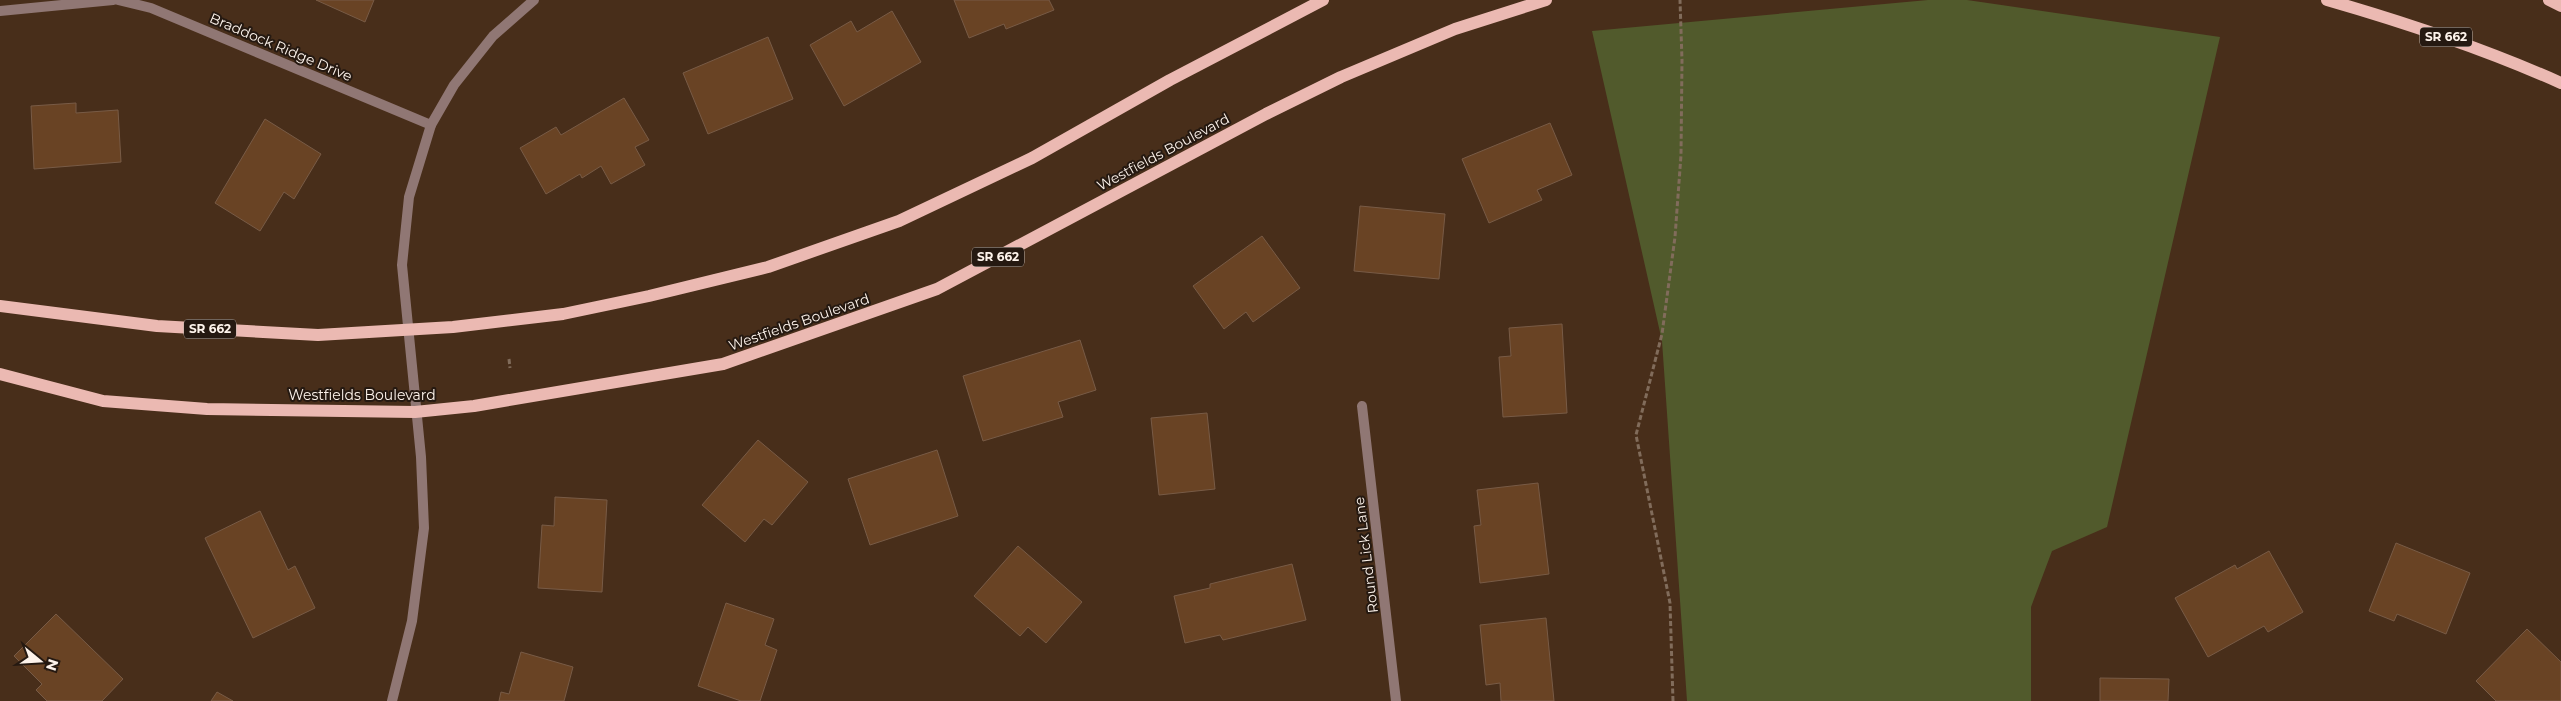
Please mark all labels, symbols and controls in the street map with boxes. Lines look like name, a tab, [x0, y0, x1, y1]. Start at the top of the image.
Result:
street label: Braddock Ridge Drive	[207, 9, 355, 85]
road number: SR 662	[2420, 28, 2472, 46]
street label: Westfields Boulevard	[1094, 109, 1232, 195]
road number: SR 662	[972, 248, 1024, 266]
street label: Westfields Boulevard	[726, 289, 872, 355]
road number: SR 662	[184, 320, 236, 338]
street label: Westfields Boulevard	[288, 386, 436, 404]
street label: Round Lick Lane	[1350, 496, 1382, 614]
north arrow	[15, 636, 65, 686]
text: N	[42, 657, 63, 673]

